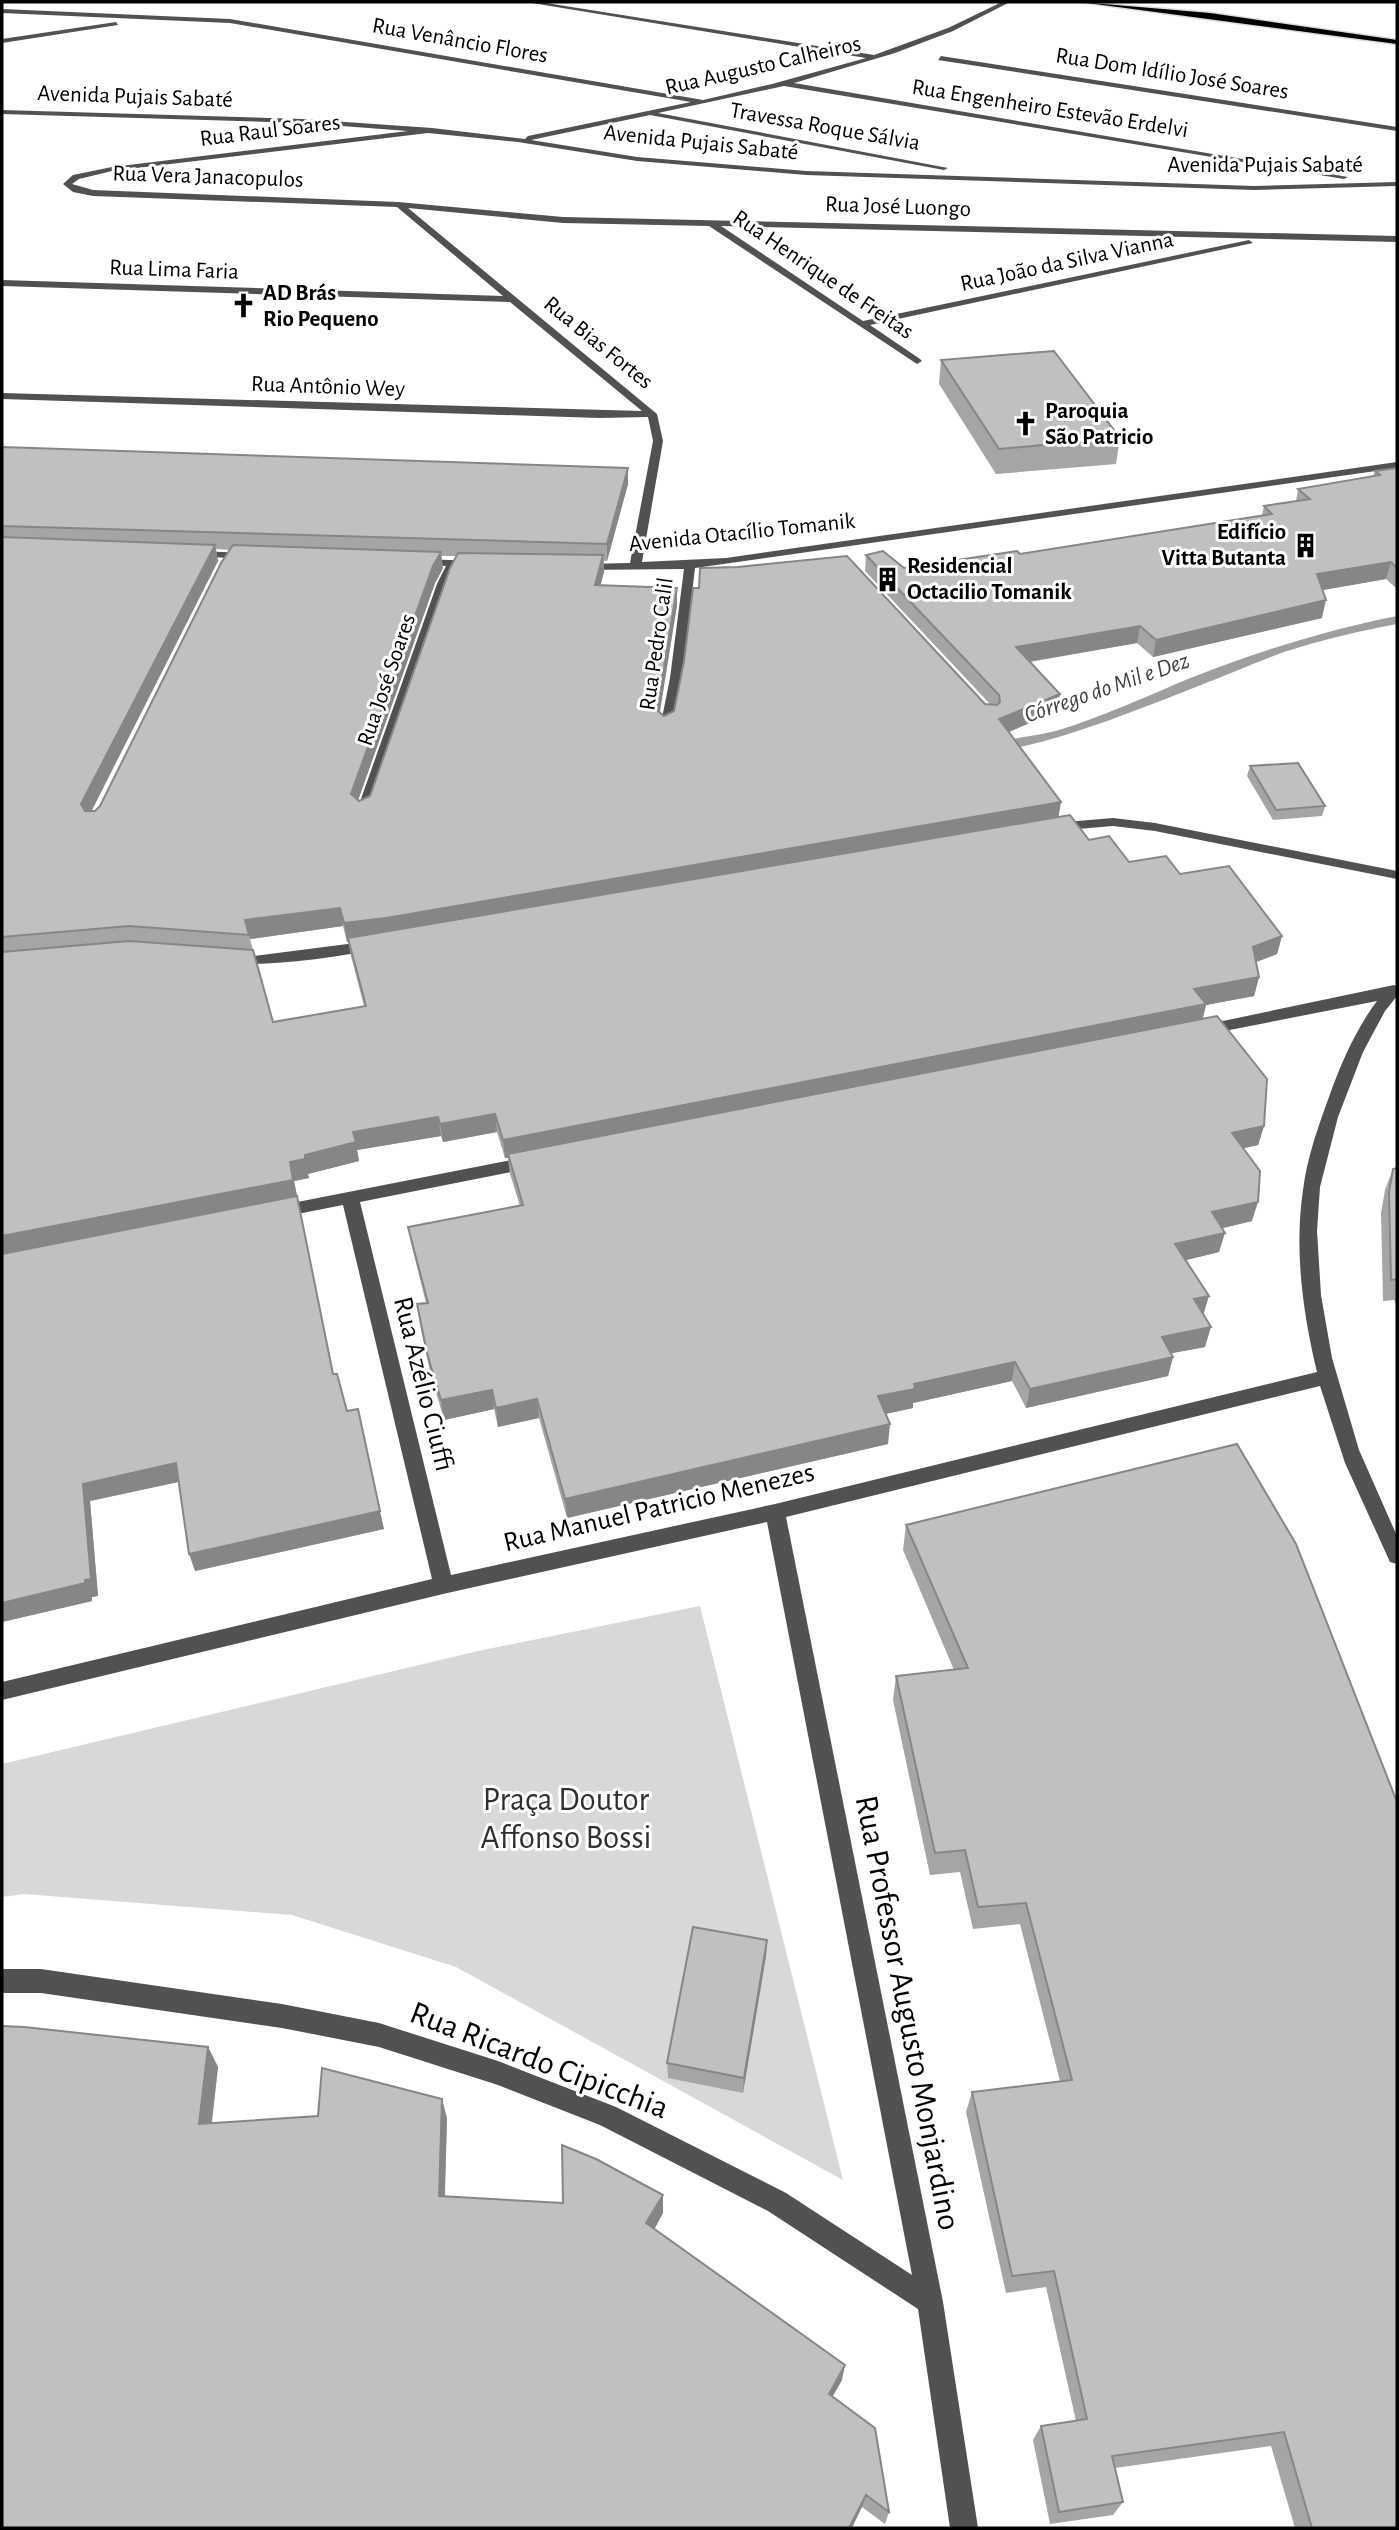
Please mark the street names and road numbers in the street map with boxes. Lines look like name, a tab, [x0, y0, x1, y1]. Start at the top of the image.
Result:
street label: Rua Venâncio Flores	[370, 14, 550, 68]
street label: Rua Augusto Calheiros	[663, 32, 863, 100]
street label: Rua Dom Idílio José Soares	[1054, 44, 1290, 104]
street label: Rua Engenheiro Estevão Erdelvi	[910, 76, 1190, 142]
street label: Avenida Pujais Sabaté	[37, 82, 233, 112]
street label: Travessa Roque Sálvia	[728, 99, 922, 155]
street label: Rua Raul Soares	[199, 111, 341, 151]
street label: Avenida Pujais Sabaté	[602, 121, 800, 165]
street label: Avenida Pujais Sabaté	[1167, 154, 1363, 177]
street label: Rua Vera Janacopulos	[112, 162, 304, 192]
street label: Rua José Luongo	[825, 193, 971, 221]
street label: Rua Henrique de Freitas	[729, 206, 917, 344]
street label: Rua João da Silva Vianna	[958, 228, 1176, 296]
street label: Rua Lima Faria	[109, 256, 239, 284]
street label: Rua Bias Fortes	[539, 292, 657, 394]
street label: Rua Antônio Wey	[251, 373, 405, 401]
street label: Avenida Otacílio Tomanik	[628, 510, 857, 556]
street label: Rua Pedro Calil	[636, 576, 678, 712]
street label: Rua José Soares	[354, 611, 420, 749]
street label: Rua Azélio Ciuffi	[388, 1294, 458, 1474]
street label: Rua Manuel Patricio Menezes	[501, 1459, 817, 1557]
street label: Rua Professor Augusto Monjardino	[849, 1793, 965, 2233]
street label: Rua Ricardo Cipicchia	[405, 1997, 673, 2125]

